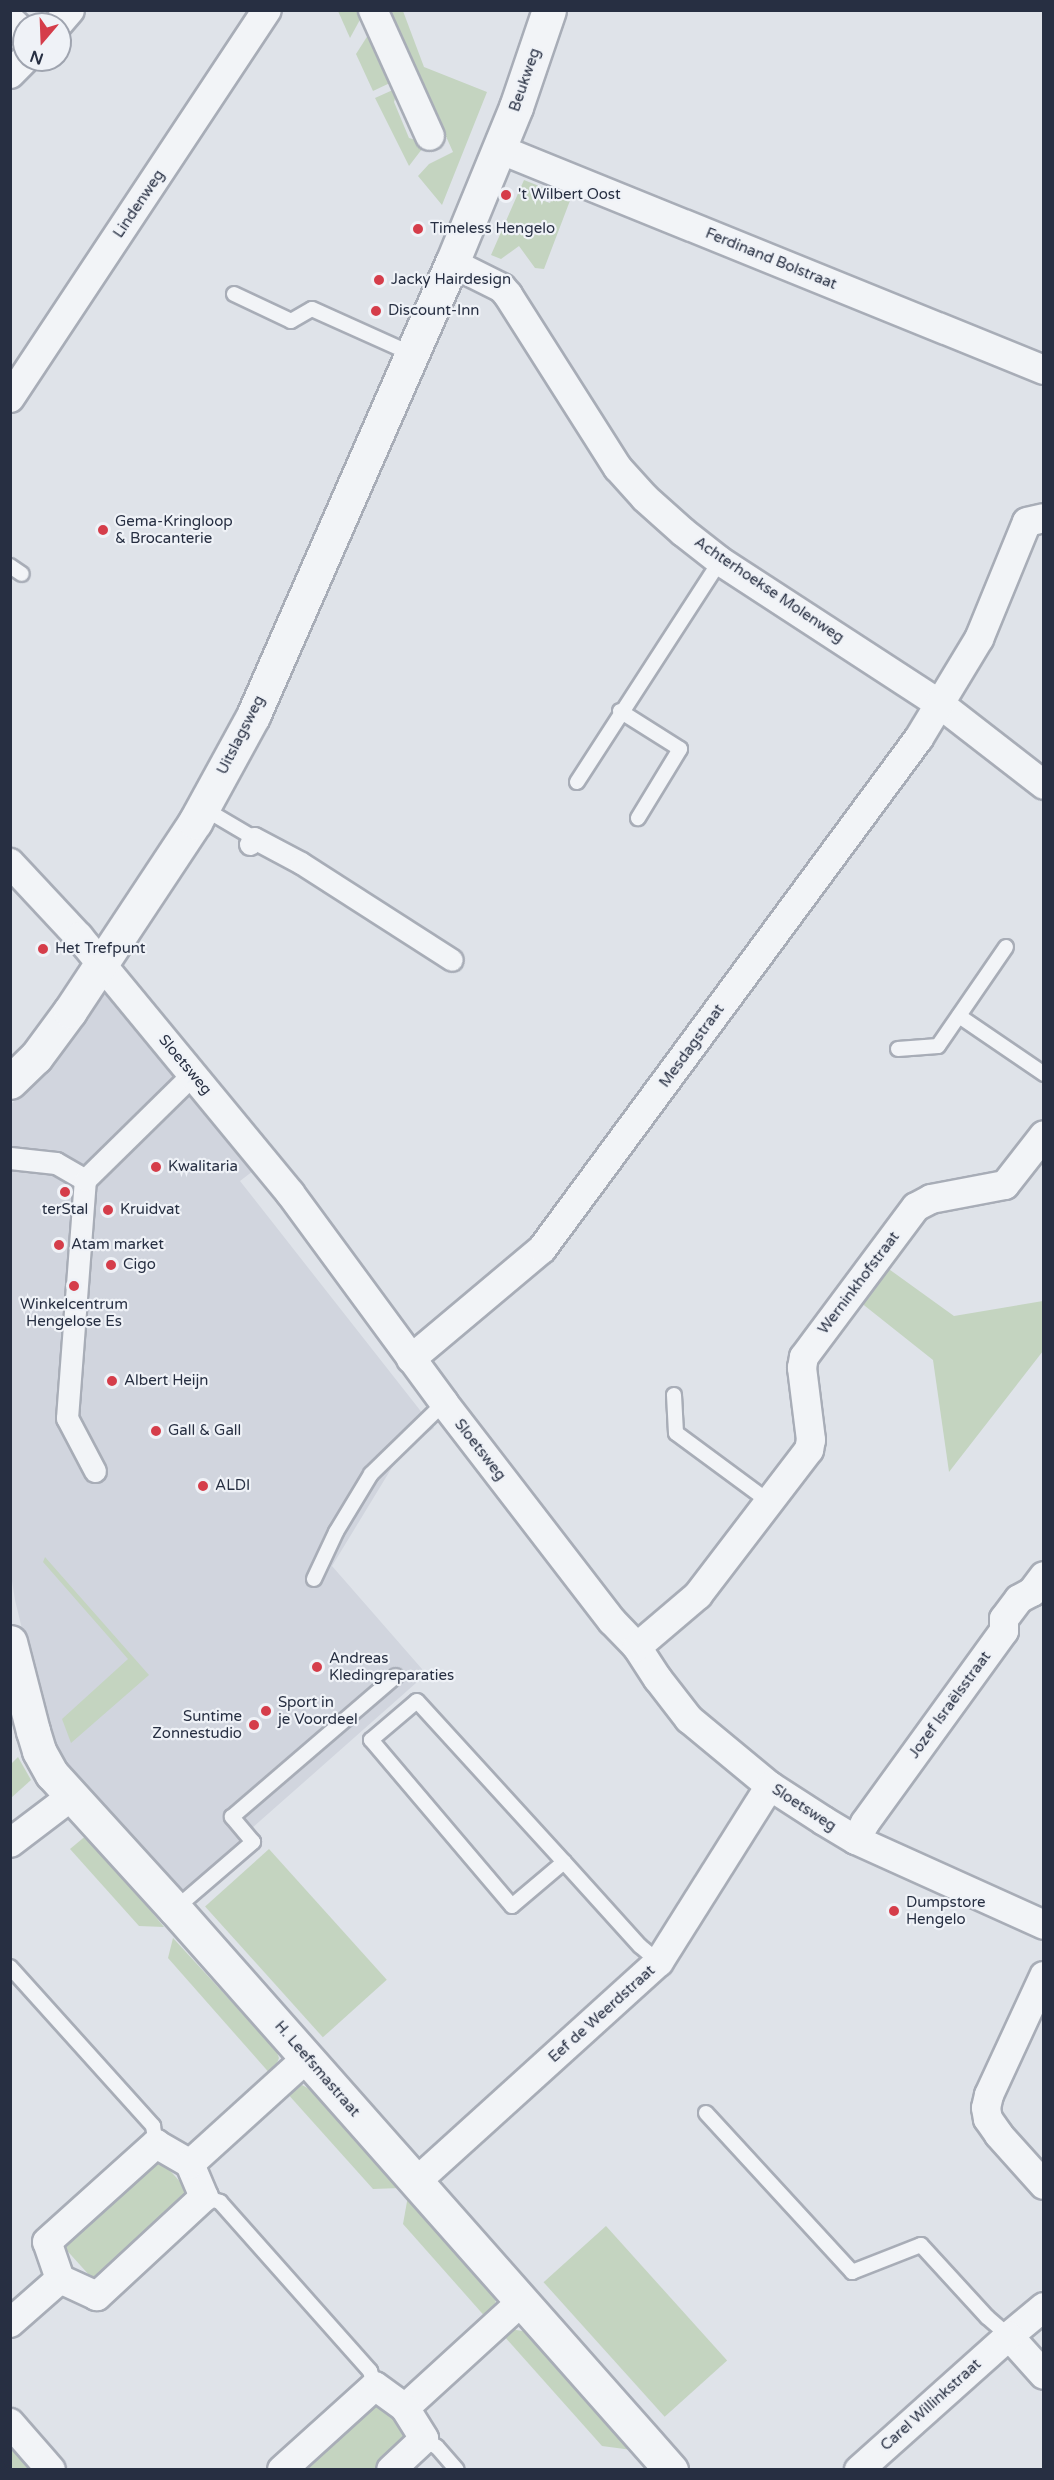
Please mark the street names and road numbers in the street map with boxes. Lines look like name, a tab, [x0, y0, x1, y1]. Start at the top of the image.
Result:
street label: Beukweg	[506, 46, 544, 114]
street label: Lindenweg	[110, 167, 168, 241]
street label: Ferdinand Bolstraat	[703, 224, 839, 294]
street label: Achterhoekse Molenweg	[691, 533, 847, 647]
street label: Uitslagsweg	[213, 692, 269, 778]
street label: Mesdagstraat	[656, 1001, 728, 1091]
street label: Sloetsweg	[155, 1031, 215, 1099]
street label: Werninkhofstraat	[815, 1228, 903, 1338]
street label: Sloetsweg	[450, 1416, 510, 1484]
street label: Jozef Israëlsstraat	[905, 1648, 995, 1762]
street label: Sloetsweg	[768, 1781, 840, 1835]
street label: Eef de Weerdstraat	[545, 1962, 659, 2066]
street label: H. Leefsmastraat	[271, 2017, 363, 2121]
street label: Carel Willinkstraat	[877, 2355, 985, 2455]

